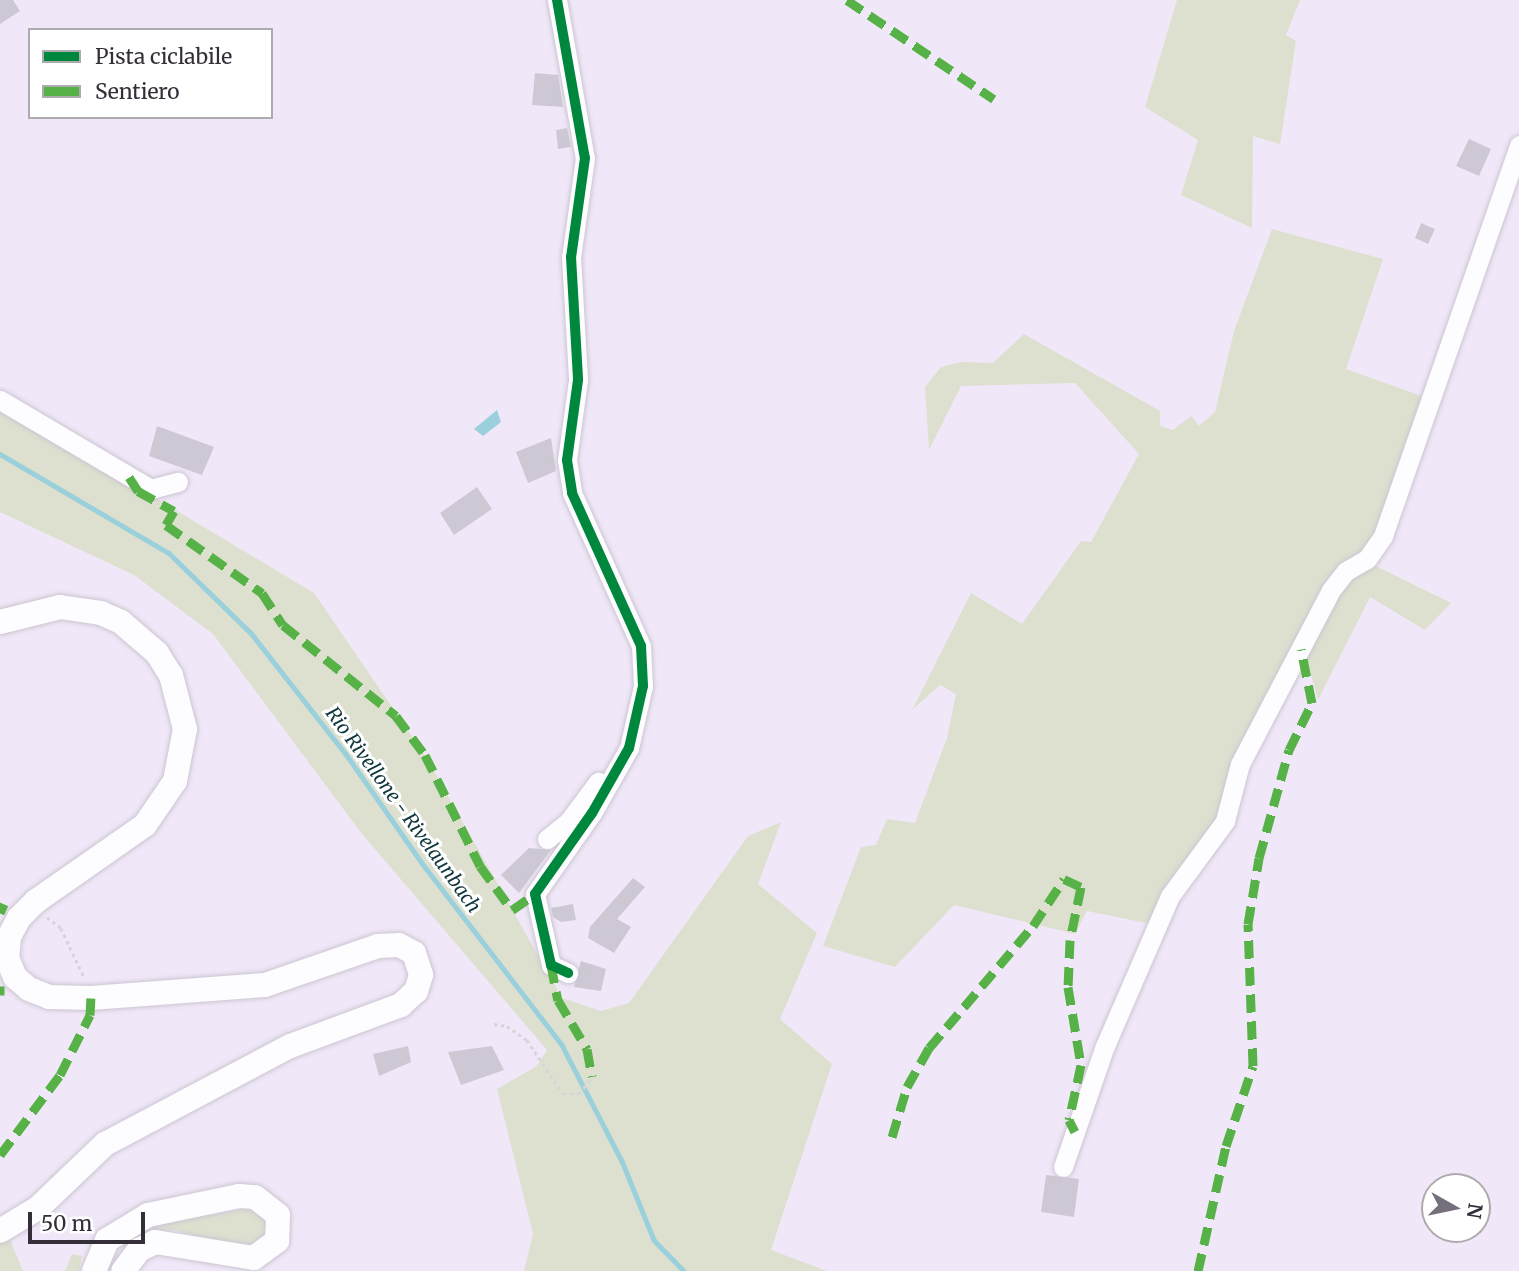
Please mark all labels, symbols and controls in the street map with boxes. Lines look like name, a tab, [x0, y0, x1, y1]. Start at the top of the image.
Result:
legend	[28, 28, 273, 119]
text: Pista ciclabile	[95, 43, 232, 70]
text: Sentiero	[95, 78, 179, 105]
water label: Rio Rivellone - Rivelaunbach	[321, 703, 485, 917]
north arrow	[1421, 1173, 1491, 1243]
scale bar	[32, 1198, 149, 1242]
text: N	[1462, 1202, 1488, 1220]
text: 50 m	[41, 1210, 92, 1237]

